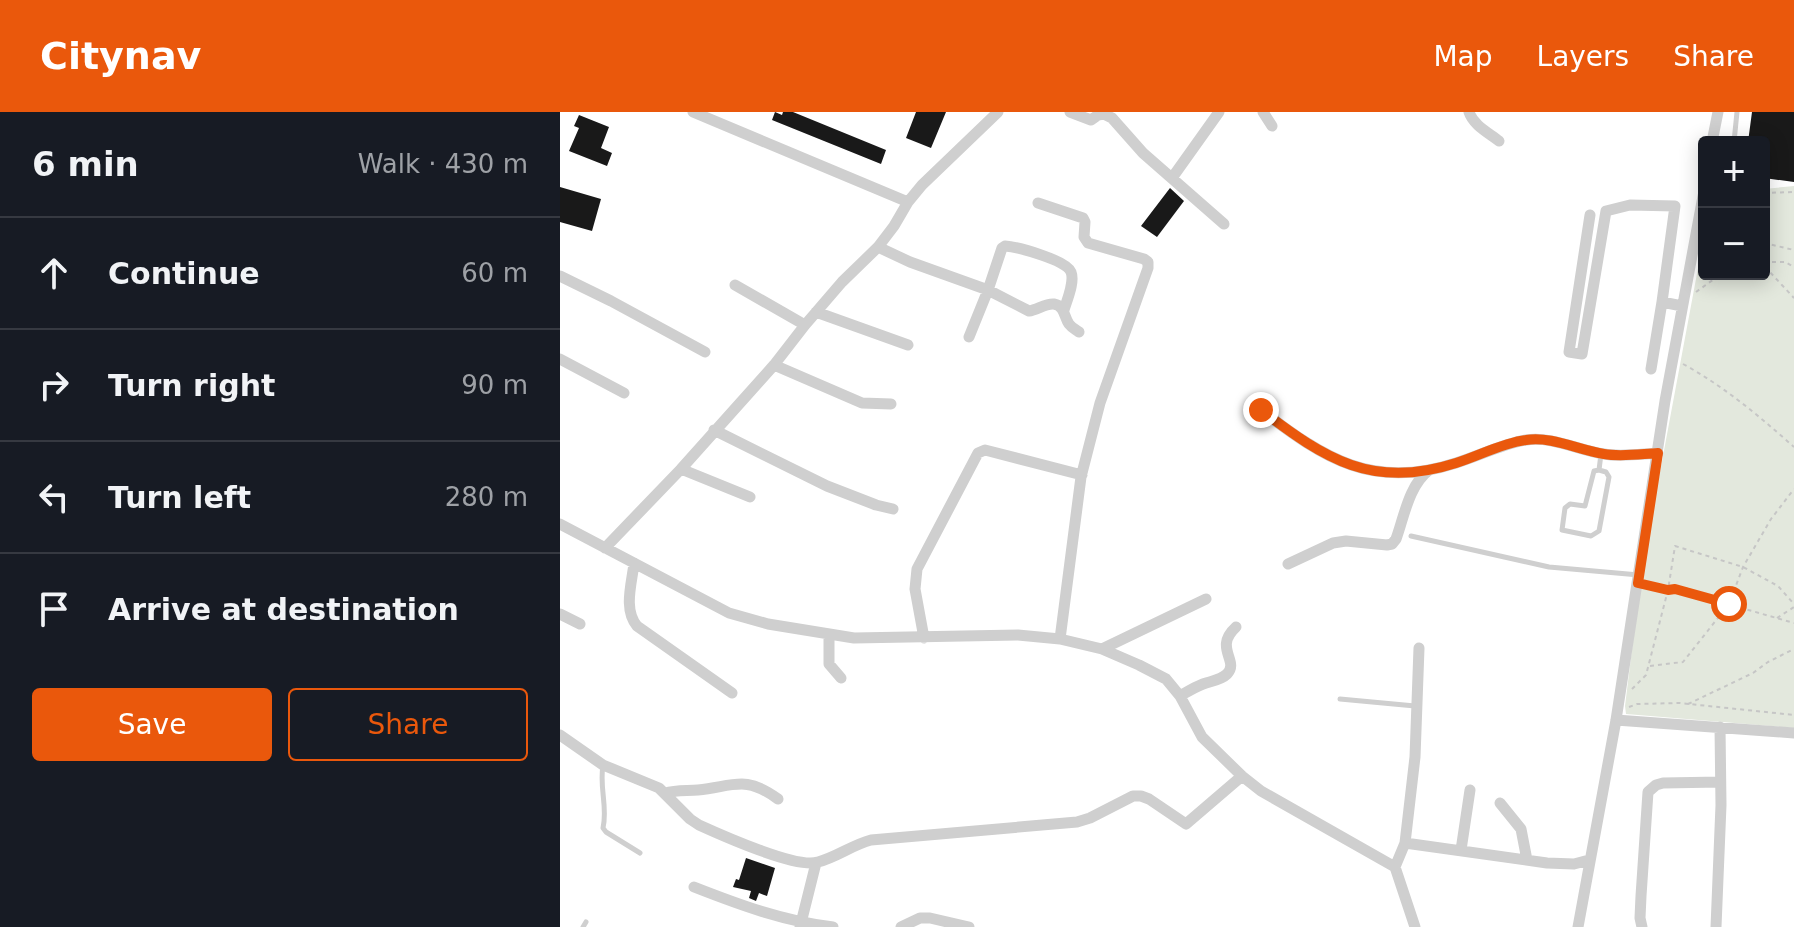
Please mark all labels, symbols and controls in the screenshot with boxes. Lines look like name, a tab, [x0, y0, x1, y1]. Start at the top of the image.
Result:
text: Citynav	[40, 34, 201, 78]
text: Map	[1433, 40, 1493, 73]
text: Layers	[1537, 40, 1629, 73]
text: Share	[1673, 40, 1754, 73]
map controls	[1698, 136, 1770, 280]
button: +	[1698, 136, 1770, 208]
text: 6 min	[32, 144, 139, 184]
text: Walk · 430 m	[358, 149, 528, 179]
button: −	[1698, 208, 1770, 280]
icon: ahead	[32, 251, 76, 295]
text: Continue	[108, 256, 260, 291]
text: 60 m	[461, 258, 528, 288]
icon: right	[32, 363, 76, 407]
text: Turn right	[108, 368, 275, 403]
text: 90 m	[461, 370, 528, 400]
route end	[1243, 392, 1279, 428]
icon: left	[32, 475, 76, 519]
text: Turn left	[108, 480, 251, 515]
text: 280 m	[445, 482, 528, 512]
route start	[1711, 586, 1747, 622]
icon: arrive	[32, 587, 76, 631]
text: Arrive at destination	[108, 592, 459, 627]
button: Save	[32, 688, 272, 761]
button: Share	[288, 688, 528, 761]

